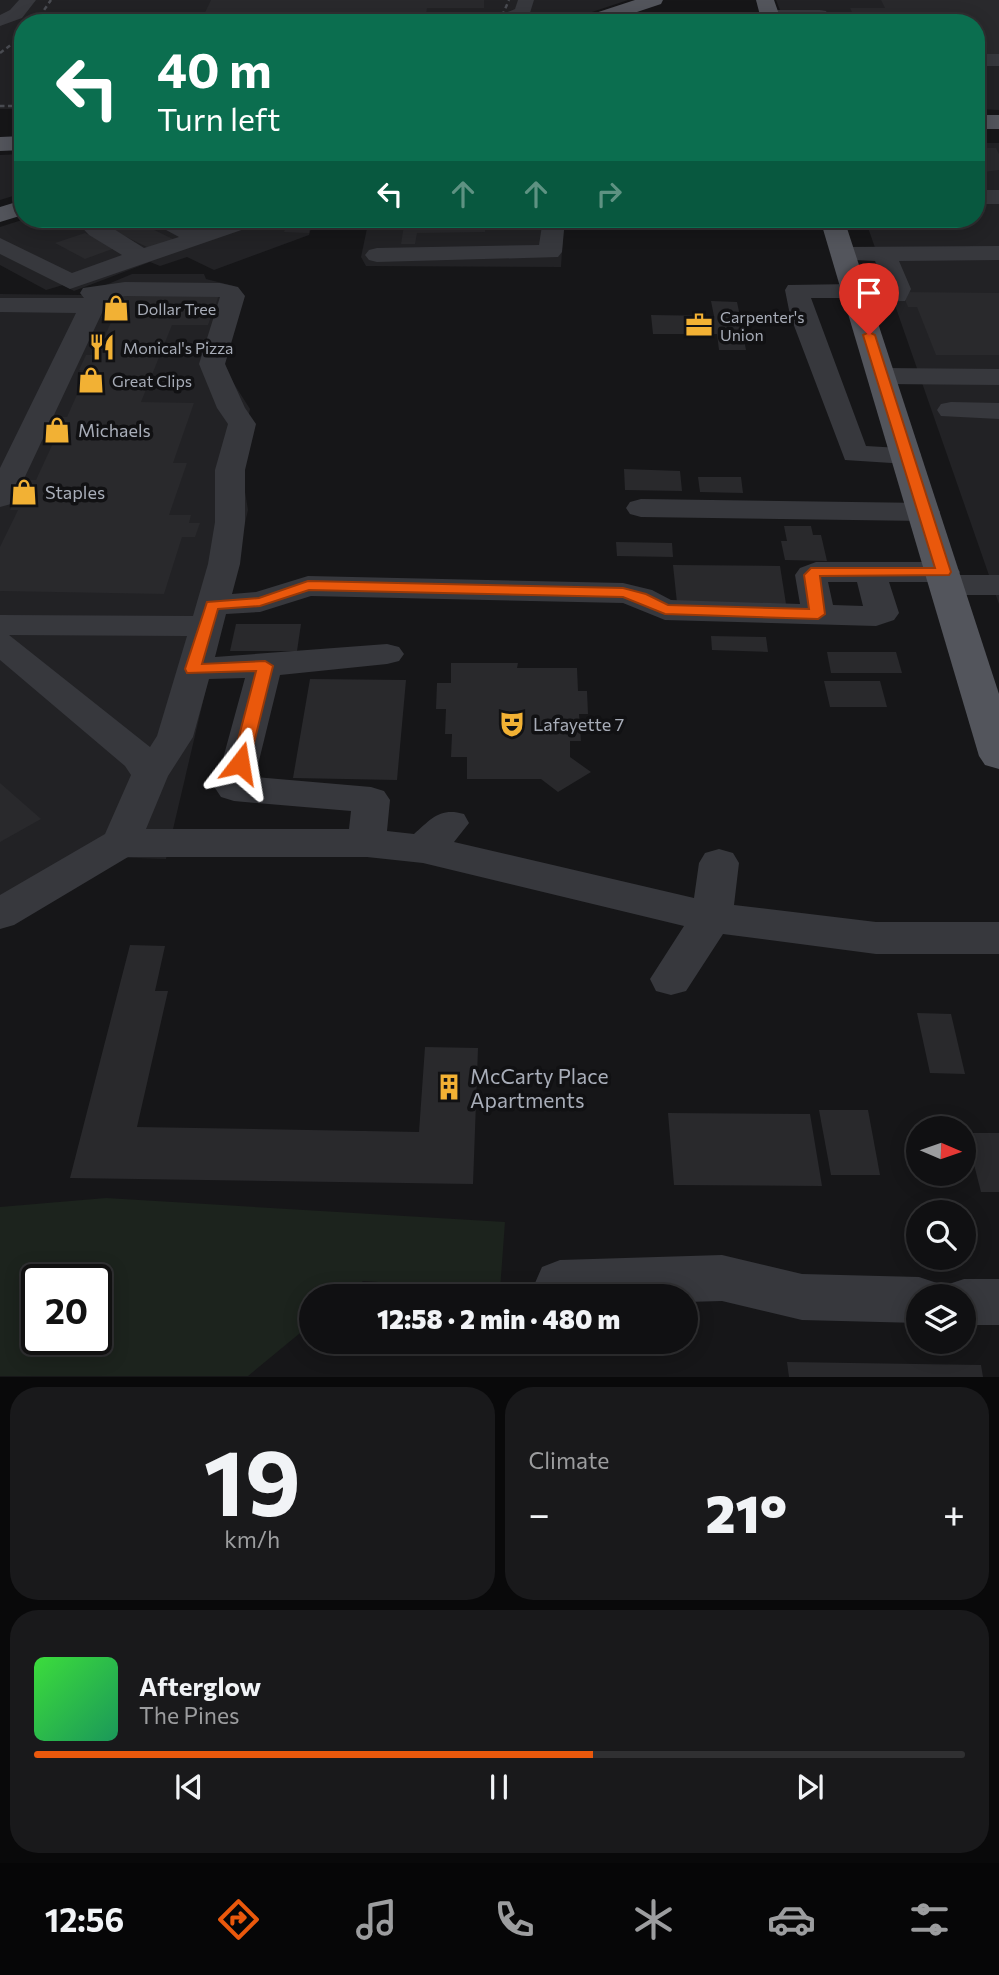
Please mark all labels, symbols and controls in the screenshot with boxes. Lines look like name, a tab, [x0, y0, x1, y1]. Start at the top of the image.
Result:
text: 40 m	[157, 38, 272, 98]
icon: left	[42, 42, 133, 133]
text: Turn left	[157, 98, 281, 138]
icon: left	[371, 175, 409, 213]
icon: ahead	[444, 175, 482, 213]
icon: ahead	[517, 175, 555, 213]
icon: right	[590, 175, 628, 213]
pin	[839, 263, 899, 335]
icon: arrive	[850, 274, 888, 312]
shop icon: Dollar Tree	[101, 293, 131, 323]
place label: Dollar Tree	[137, 299, 216, 318]
place label: Carpenter's Union	[720, 307, 805, 344]
office icon: Carpenter's Union	[684, 310, 714, 340]
restaurant icon: Monical's Pizza	[87, 332, 117, 362]
place label: Monical's Pizza	[123, 338, 233, 357]
shop icon: Great Clips	[76, 365, 106, 395]
place label: Great Clips	[112, 371, 192, 390]
shop icon: Michaels	[42, 415, 72, 445]
place label: Michaels	[78, 419, 151, 441]
shop icon: Staples	[9, 477, 39, 507]
place label: Staples	[45, 481, 105, 503]
theatre icon: Lafayette 7	[497, 709, 527, 739]
place label: Lafayette 7	[533, 713, 624, 735]
position arrow	[203, 726, 277, 800]
place label: McCarty Place Apartments	[470, 1063, 609, 1112]
building icon: McCarty Place Apartments	[434, 1072, 464, 1102]
north arrow	[906, 1116, 976, 1186]
map controls	[906, 1116, 976, 1354]
button: search	[906, 1200, 976, 1270]
speed limit sign: 20	[21, 1264, 112, 1355]
button: layers	[906, 1284, 976, 1354]
text: 12:58 · 2 min · 480 m	[377, 1303, 620, 1334]
text: 19	[204, 1423, 301, 1535]
text: Climate	[529, 1446, 610, 1474]
text: 21°	[706, 1480, 787, 1544]
text: −	[529, 1489, 550, 1536]
text: +	[943, 1489, 965, 1536]
text: km/h	[224, 1525, 280, 1553]
text: Afterglow	[139, 1670, 261, 1701]
text: The Pines	[139, 1701, 240, 1729]
icon: previous	[170, 1768, 208, 1806]
icon: pause	[480, 1768, 518, 1806]
icon: next	[791, 1768, 829, 1806]
icon: directions	[214, 1895, 263, 1944]
icon: music	[352, 1895, 401, 1944]
icon: phone	[490, 1895, 539, 1944]
icon: climate	[629, 1895, 678, 1944]
icon: car	[767, 1895, 816, 1944]
icon: filters	[905, 1895, 954, 1944]
text: 12:56	[45, 1899, 124, 1939]

